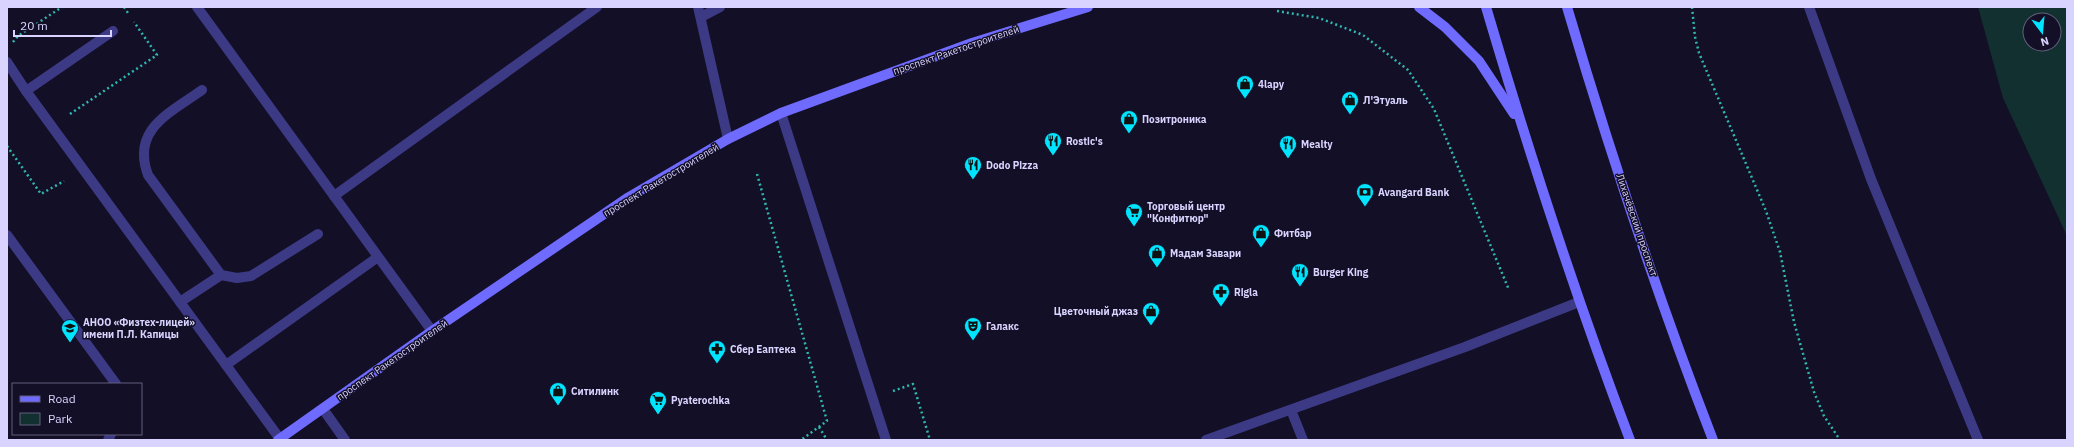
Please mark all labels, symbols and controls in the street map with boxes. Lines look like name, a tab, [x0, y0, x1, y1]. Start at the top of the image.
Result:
scale bar	[14, 12, 111, 38]
north arrow	[2022, 12, 2062, 52]
text: 20 m	[20, 18, 48, 33]
street label: проспект Ракетостроителей	[891, 22, 1021, 78]
text: N	[2039, 34, 2051, 49]
shop icon: 4lapy	[1235, 74, 1255, 99]
place label: 4lapy	[1258, 78, 1285, 91]
shop icon: Л'Этуаль	[1340, 90, 1360, 115]
place label: Л'Этуаль	[1363, 94, 1408, 107]
shop icon: Позитроника	[1119, 109, 1139, 134]
place label: Позитроника	[1142, 113, 1207, 126]
restaurant icon: Rostic's	[1043, 131, 1063, 156]
restaurant icon: Mealty	[1278, 134, 1298, 159]
place label: Rostic's	[1066, 135, 1103, 148]
place label: Mealty	[1301, 138, 1333, 151]
street label: проспект Ракетостроителей	[601, 140, 721, 220]
restaurant icon: Dodo Pizza	[963, 155, 983, 180]
place label: Dodo Pizza	[986, 159, 1038, 172]
street label: Лихачёвский проспект	[1613, 172, 1661, 278]
bank icon: Avangard Bank	[1355, 182, 1375, 207]
place label: Avangard Bank	[1378, 186, 1449, 199]
place label: Торговый центр "Конфитюр"	[1147, 200, 1225, 225]
supermarket icon: Торговый центр "Конфитюр"	[1124, 202, 1144, 227]
shop icon: Фитбар	[1251, 223, 1271, 248]
place label: Фитбар	[1274, 227, 1312, 240]
shop icon: Мадам Завари	[1147, 243, 1167, 268]
place label: Мадам Завари	[1170, 247, 1241, 260]
restaurant icon: Burger King	[1290, 262, 1310, 287]
place label: Burger King	[1313, 266, 1369, 279]
pharmacy icon: Rigla	[1211, 282, 1231, 307]
place label: Rigla	[1234, 286, 1258, 299]
shop icon: Цветочный джаз	[1141, 301, 1161, 326]
place label: Цветочный джаз	[1054, 305, 1138, 318]
place label: АНОО «Физтех-лицей» имени П.Л. Капицы	[83, 316, 195, 341]
theatre icon: Галакс	[963, 316, 983, 341]
street label: проспект Ракетостроителей	[334, 317, 450, 403]
school or university icon: АНОО «Физтех-лицей» имени П.Л. Капицы	[60, 318, 80, 343]
place label: Галакс	[986, 320, 1019, 333]
pharmacy icon: Сбер Еаптека	[707, 339, 727, 364]
place label: Сбер Еаптека	[730, 343, 796, 356]
shop icon: Ситилинк	[548, 381, 568, 406]
legend	[12, 383, 142, 435]
place label: Ситилинк	[571, 385, 619, 398]
supermarket icon: Pyaterochka	[648, 390, 668, 415]
text: Road	[48, 391, 76, 406]
place label: Pyaterochka	[671, 394, 730, 407]
text: Park	[48, 411, 73, 426]

